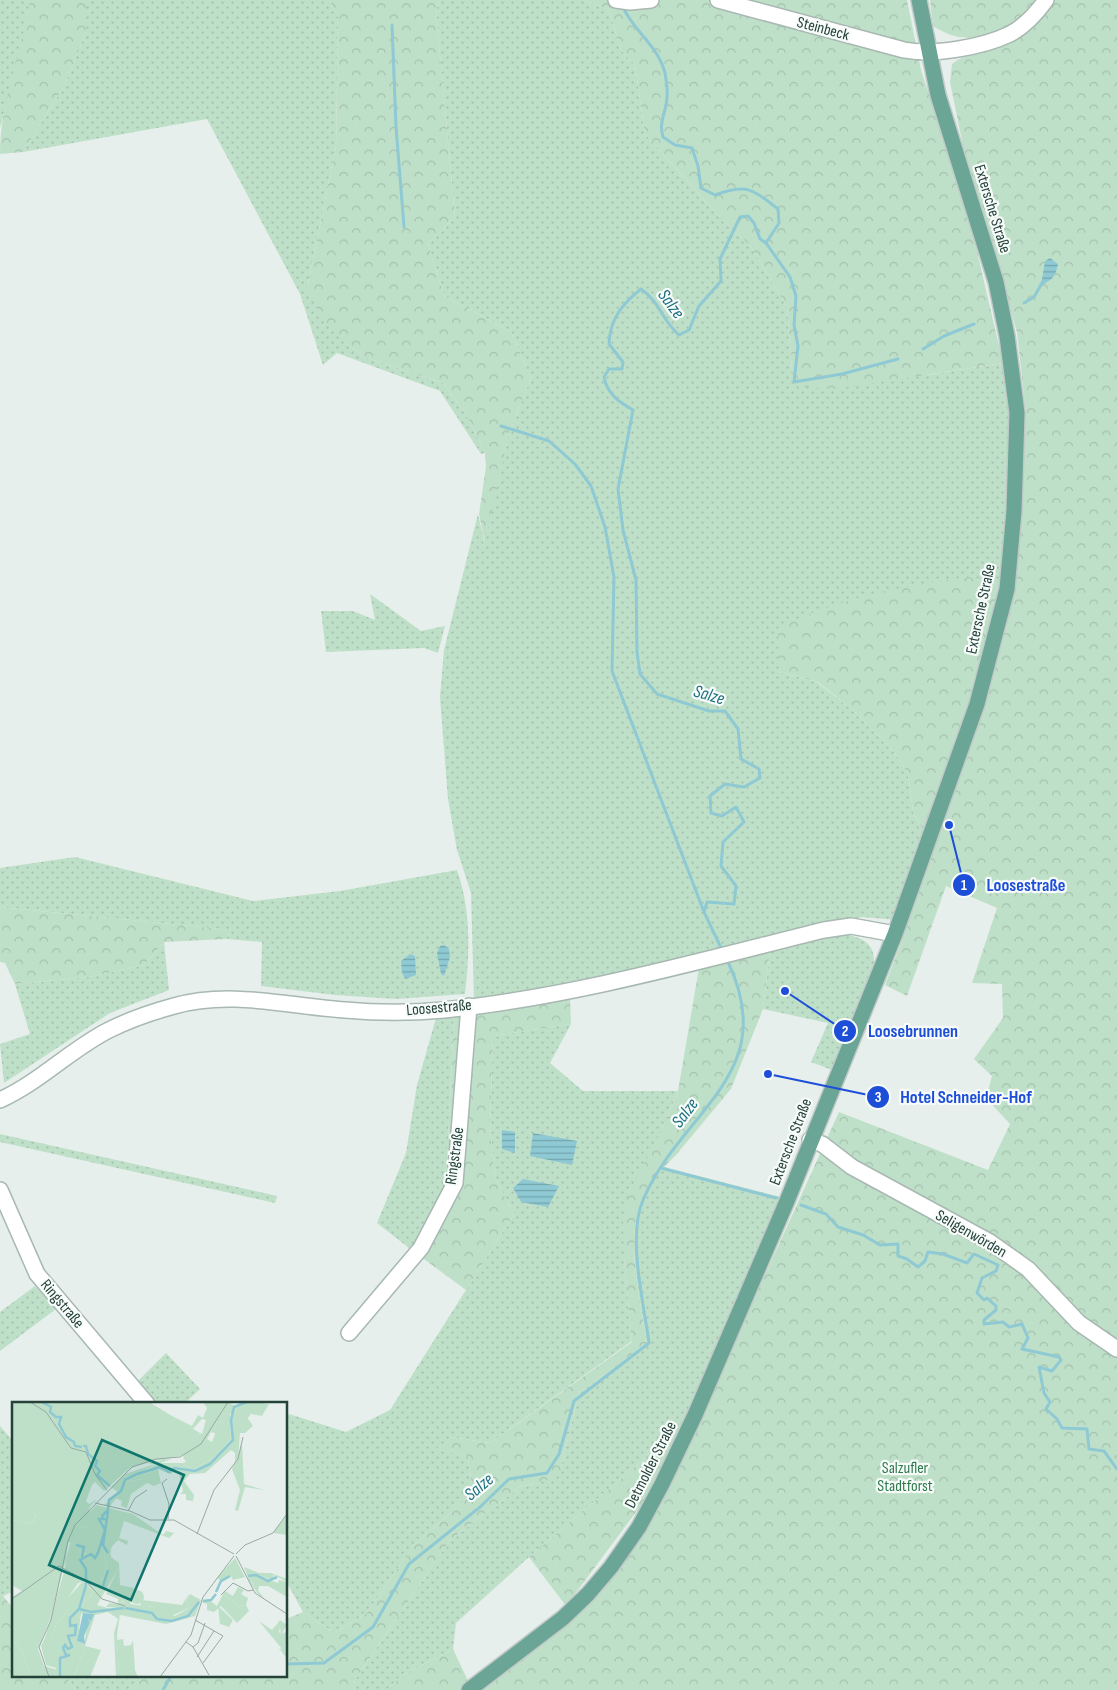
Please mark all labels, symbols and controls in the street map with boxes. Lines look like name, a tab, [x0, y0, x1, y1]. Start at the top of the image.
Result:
street label: Steinbeck	[795, 13, 851, 45]
street label: Extersche Straße	[970, 163, 1014, 255]
water label: Salze	[653, 285, 689, 323]
street label: Extersche Straße	[962, 562, 1000, 656]
water label: Salze	[691, 681, 727, 709]
callout: Loosestraße	[952, 868, 1076, 901]
text: Loosestraße	[987, 875, 1065, 896]
text: 1	[961, 876, 967, 895]
street label: Loosestraße	[406, 996, 472, 1020]
callout: Loosebrunnen	[833, 1014, 968, 1047]
text: Loosebrunnen	[868, 1021, 958, 1042]
text: 2	[842, 1022, 848, 1041]
callout: Hotel Schneider-Hof	[865, 1080, 1042, 1113]
text: Hotel Schneider-Hof	[900, 1087, 1032, 1108]
text: 3	[875, 1088, 882, 1107]
water label: Salze	[667, 1094, 703, 1132]
street label: Extersche Straße	[766, 1096, 816, 1188]
street label: Ringstraße	[442, 1126, 468, 1186]
street label: Seligenwörden	[932, 1206, 1010, 1262]
street label: Ringstraße	[36, 1276, 88, 1332]
inset map	[12, 1402, 288, 1678]
street label: Detmolder Straße	[621, 1419, 681, 1511]
park label: Salzufler Stadtforst	[877, 1459, 933, 1496]
water label: Salze	[460, 1469, 498, 1505]

